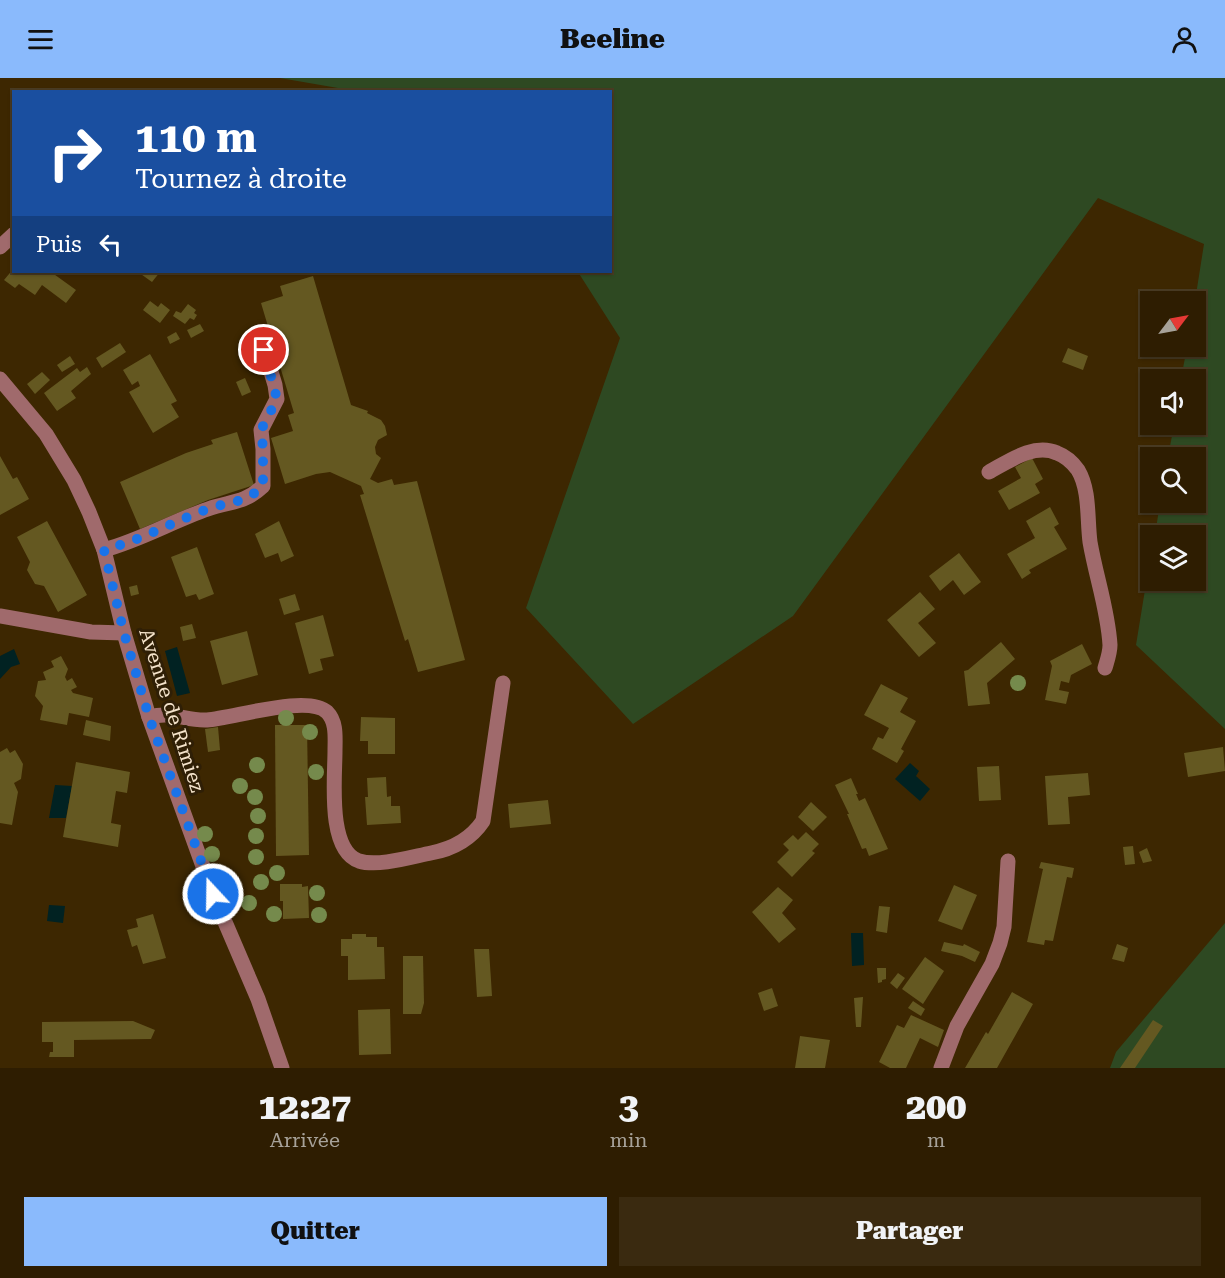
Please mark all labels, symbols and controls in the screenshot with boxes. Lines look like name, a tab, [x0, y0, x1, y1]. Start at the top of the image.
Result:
icon: menu	[24, 23, 57, 56]
text: Beeline	[560, 23, 665, 55]
icon: person	[1168, 23, 1201, 56]
text: 110 m	[135, 113, 257, 162]
icon: right	[36, 114, 114, 192]
text: Tournez à droite	[135, 163, 347, 195]
icon: left	[94, 228, 127, 261]
text: Puis	[36, 232, 82, 257]
north arrow	[1140, 291, 1206, 357]
map controls	[1140, 291, 1206, 591]
pin	[238, 324, 289, 375]
icon: arrive	[247, 333, 280, 366]
button: sound	[1140, 369, 1206, 435]
button: search	[1140, 447, 1206, 513]
button: layers	[1140, 525, 1206, 591]
street label: Avenue de Rimiez	[134, 625, 210, 795]
position arrow	[181, 862, 245, 926]
text: 12:27	[259, 1086, 351, 1128]
text: 3	[618, 1086, 639, 1128]
text: 200	[906, 1086, 966, 1128]
text: Arrivée	[270, 1128, 340, 1152]
text: min	[610, 1128, 647, 1152]
text: m	[927, 1128, 945, 1152]
button: Quitter	[24, 1197, 607, 1266]
button: Partager	[619, 1197, 1201, 1266]

